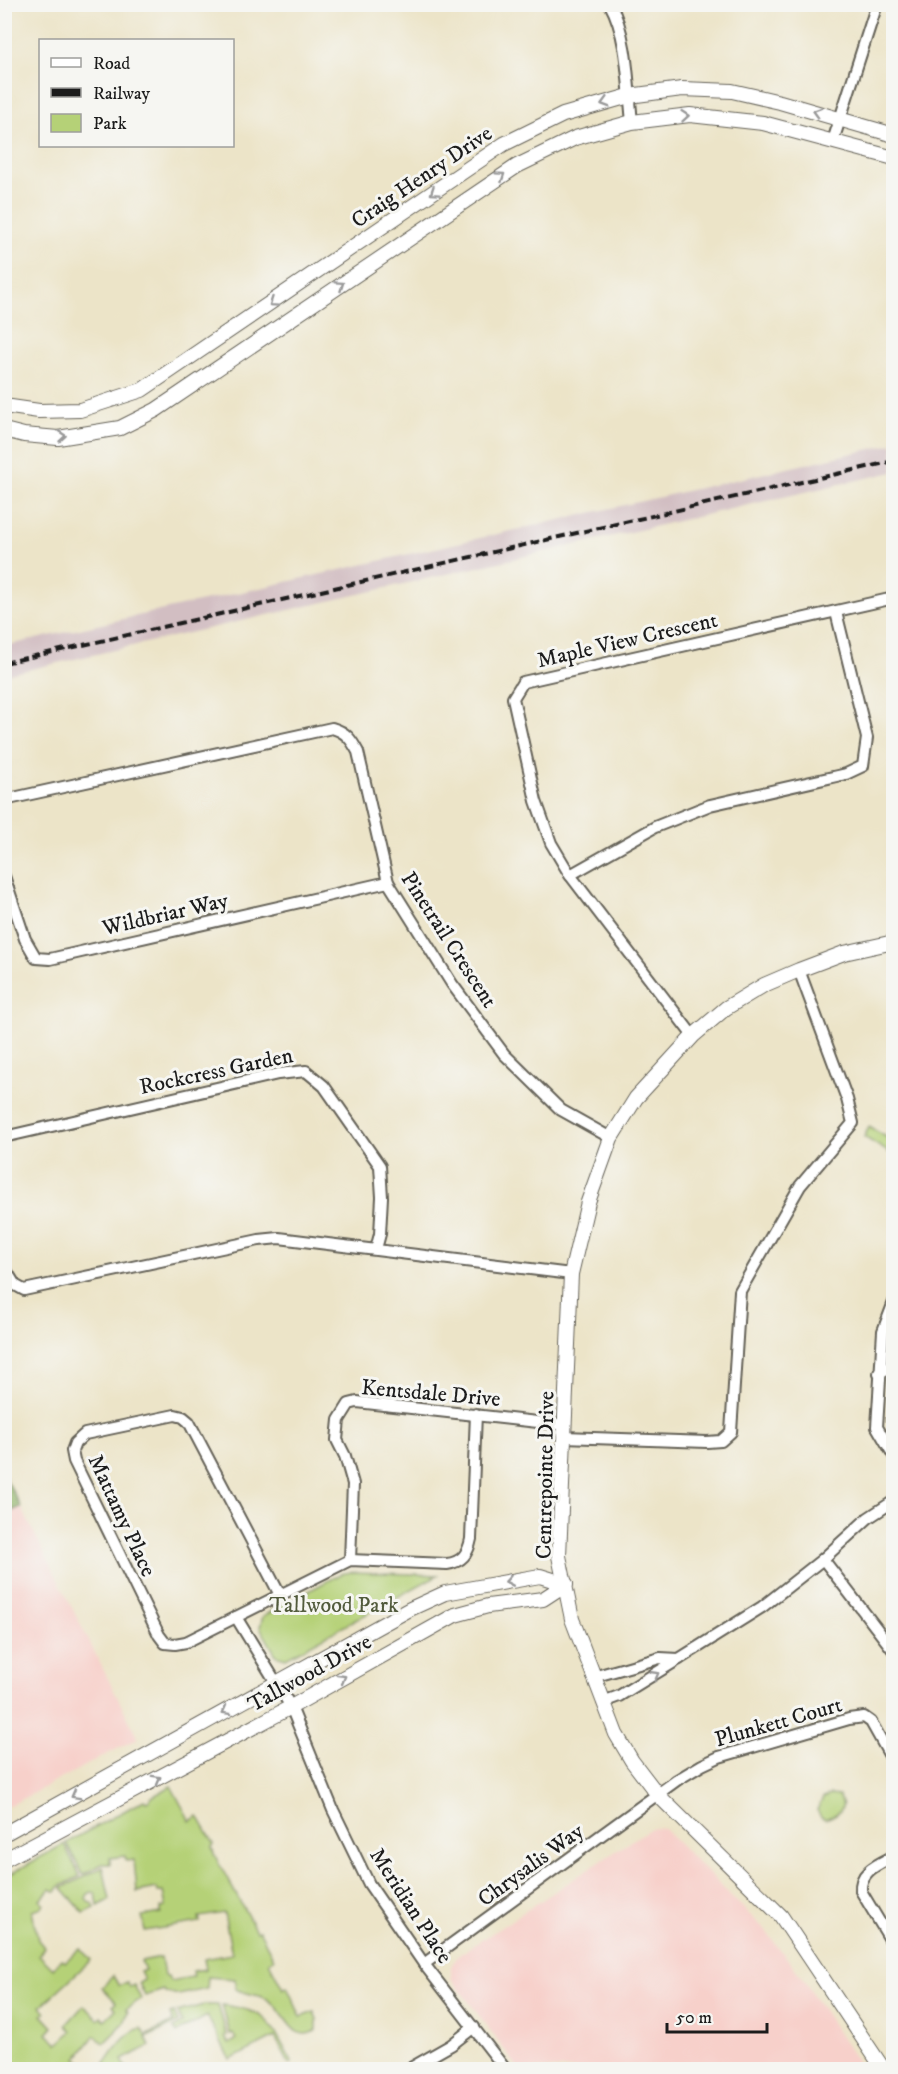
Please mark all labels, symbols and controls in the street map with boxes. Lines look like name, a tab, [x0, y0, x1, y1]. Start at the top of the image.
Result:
legend	[39, 39, 234, 147]
text: Road	[93, 53, 130, 75]
text: Railway	[93, 83, 151, 105]
one-way arrow	[600, 96, 611, 108]
one-way arrow	[812, 107, 823, 119]
one-way arrow	[680, 110, 689, 123]
text: Park	[93, 113, 127, 135]
street label: Craig Henry Drive	[346, 120, 497, 234]
one-way arrow	[495, 172, 506, 183]
one-way arrow	[429, 185, 440, 196]
one-way arrow	[333, 281, 344, 292]
one-way arrow	[269, 295, 279, 307]
one-way arrow	[58, 430, 67, 443]
street label: Maple View Crescent	[535, 607, 720, 674]
street label: Pinetrail Crescent	[395, 867, 503, 1013]
street label: Wildbriar Way	[99, 887, 231, 942]
street label: Rockcress Garden	[137, 1042, 296, 1101]
street label: Kentsdale Drive	[360, 1374, 502, 1413]
street label: Centrepointe Drive	[531, 1391, 560, 1559]
street label: Mattamy Place	[82, 1450, 162, 1581]
one-way arrow	[504, 1575, 513, 1587]
park label: Tallwood Park	[269, 1592, 399, 1619]
street label: Tallwood Drive	[243, 1628, 376, 1718]
one-way arrow	[649, 1671, 659, 1682]
one-way arrow	[336, 1674, 346, 1685]
street label: Plunkett Court	[712, 1691, 845, 1753]
one-way arrow	[222, 1704, 233, 1716]
one-way arrow	[151, 1775, 162, 1786]
one-way arrow	[71, 1788, 81, 1799]
street label: Chrysalis Way	[473, 1817, 590, 1913]
street label: Meridian Place	[363, 1843, 458, 1969]
scale bar	[667, 1996, 768, 2034]
text: 50 m	[676, 2007, 712, 2029]

